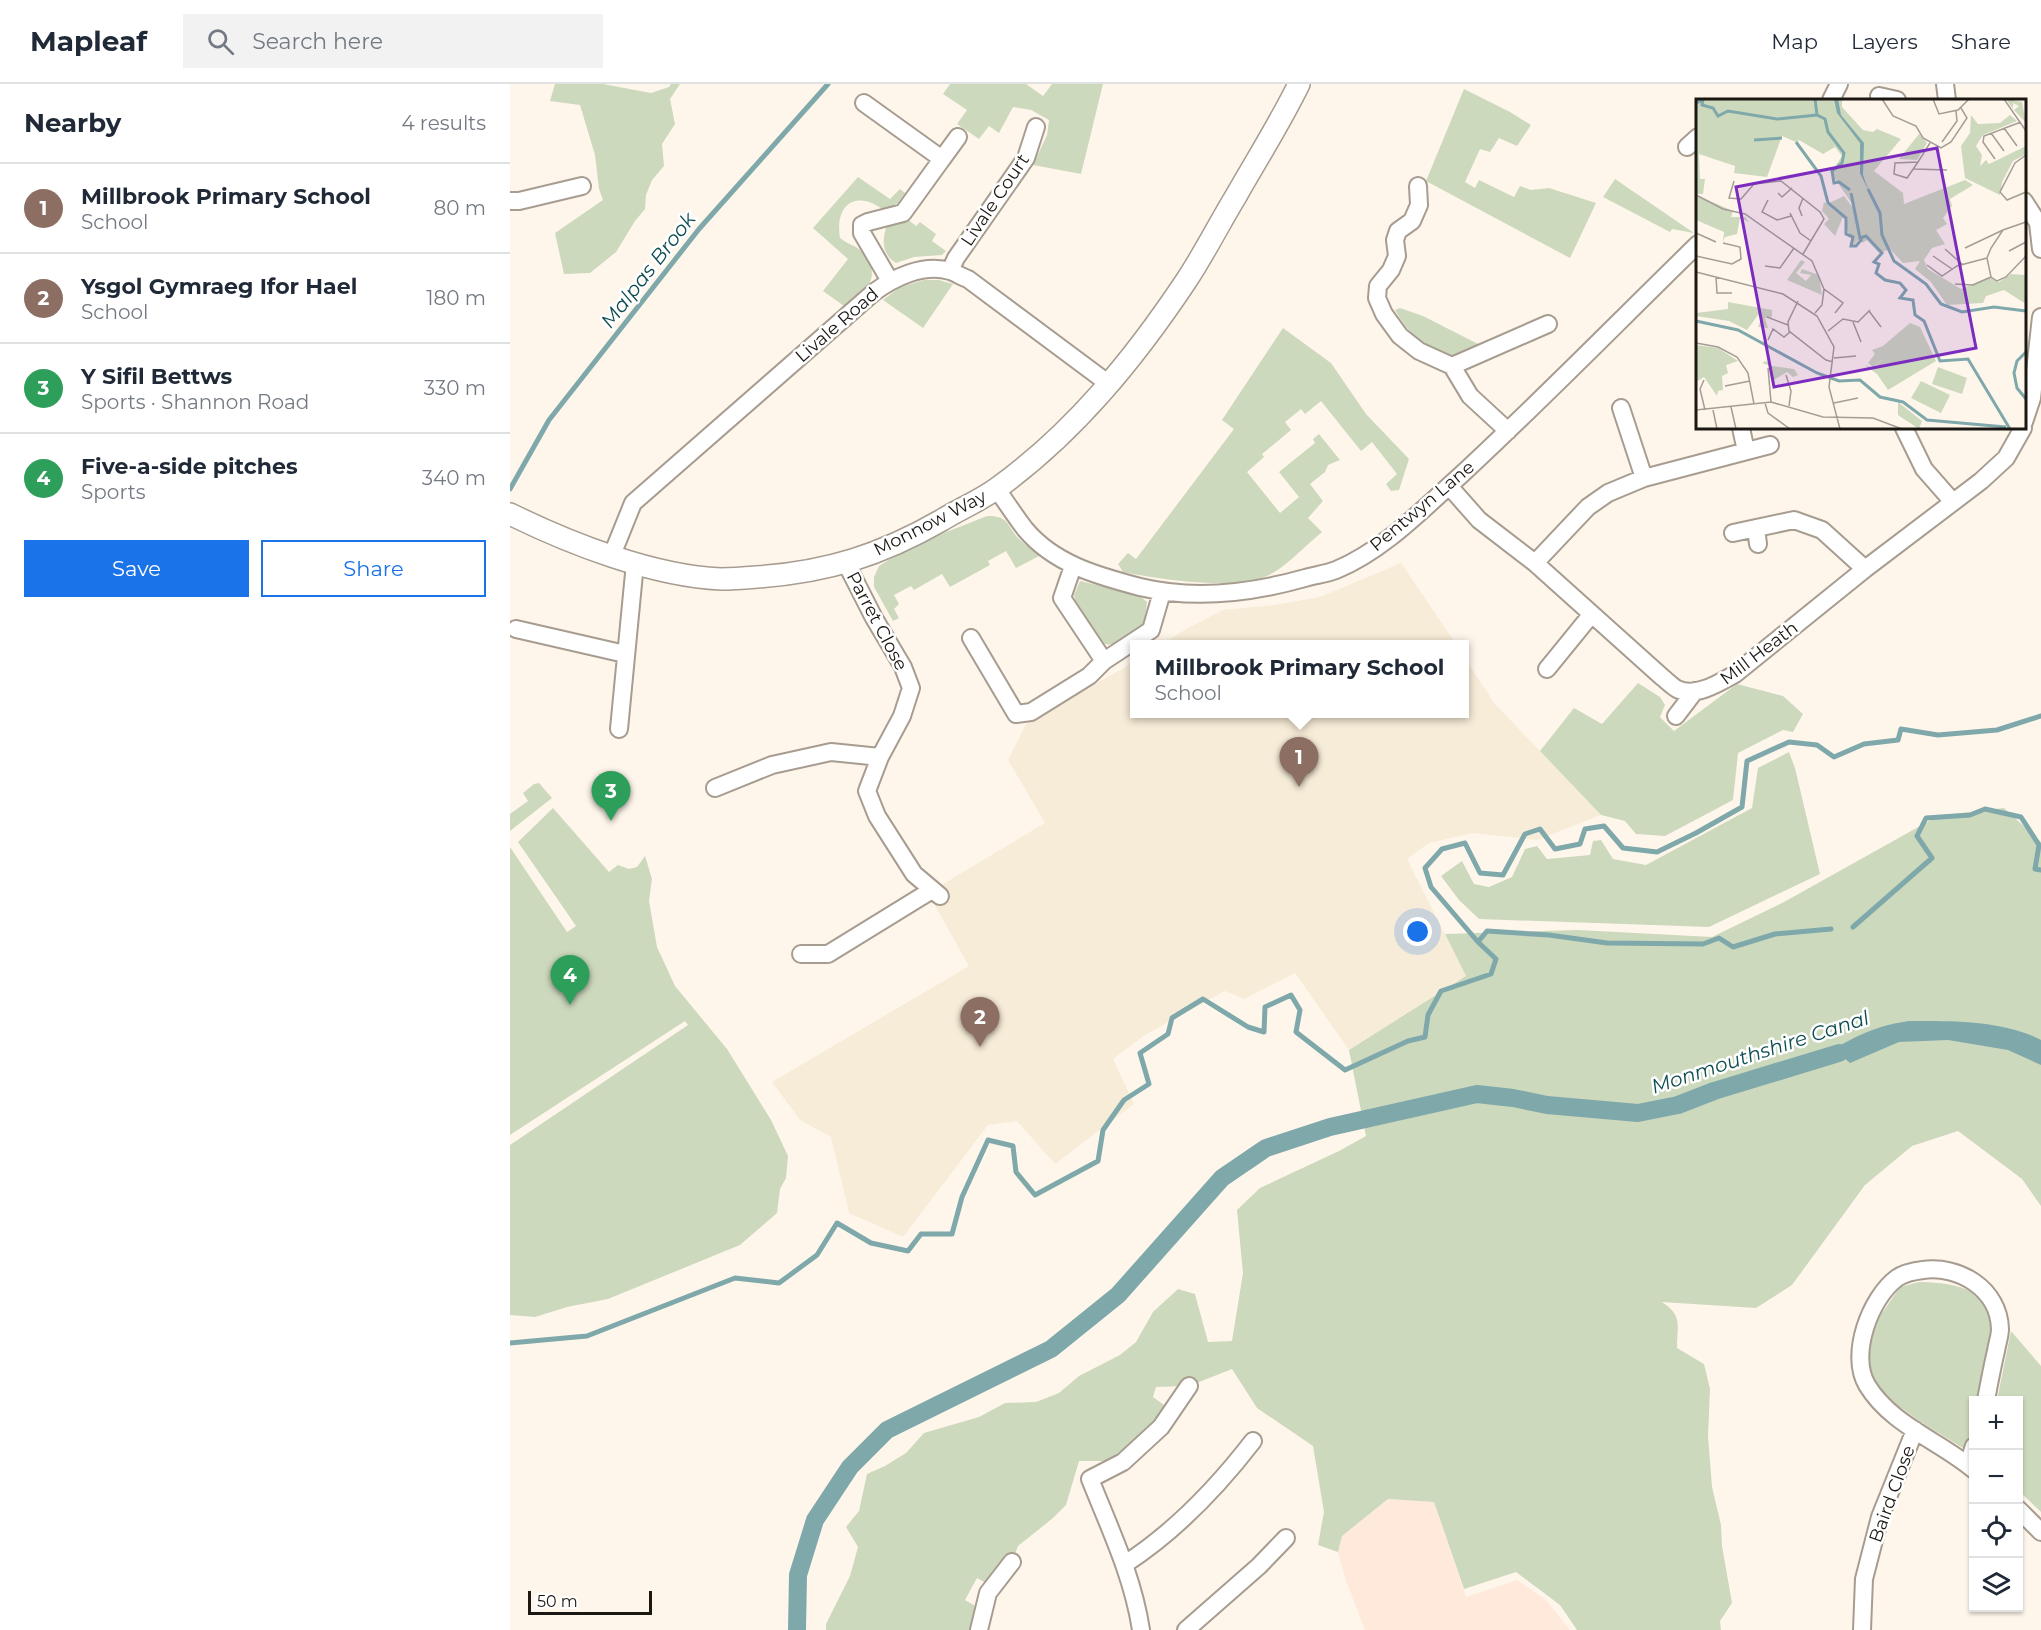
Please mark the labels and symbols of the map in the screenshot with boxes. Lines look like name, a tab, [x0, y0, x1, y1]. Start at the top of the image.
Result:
inset map	[1696, 99, 2026, 429]
street label: Livale Court	[956, 150, 1034, 250]
water label: Malpas Brook	[595, 207, 701, 333]
street label: Livale Road	[791, 283, 883, 367]
street label: Pentwyn Lane	[1365, 456, 1479, 556]
street label: Monnow Way	[870, 485, 990, 561]
street label: Parret Close	[842, 568, 912, 674]
street label: Mill Heath	[1716, 617, 1802, 689]
pin: 1	[1280, 738, 1318, 787]
pin: 3	[592, 772, 630, 821]
your location	[1403, 917, 1432, 946]
pin: 4	[550, 956, 590, 1005]
pin: 2	[960, 998, 1000, 1047]
water label: Monmouthshire Canal	[1648, 1005, 1873, 1099]
street label: Baird Close	[1864, 1442, 1920, 1545]
scale bar	[528, 1588, 652, 1616]

